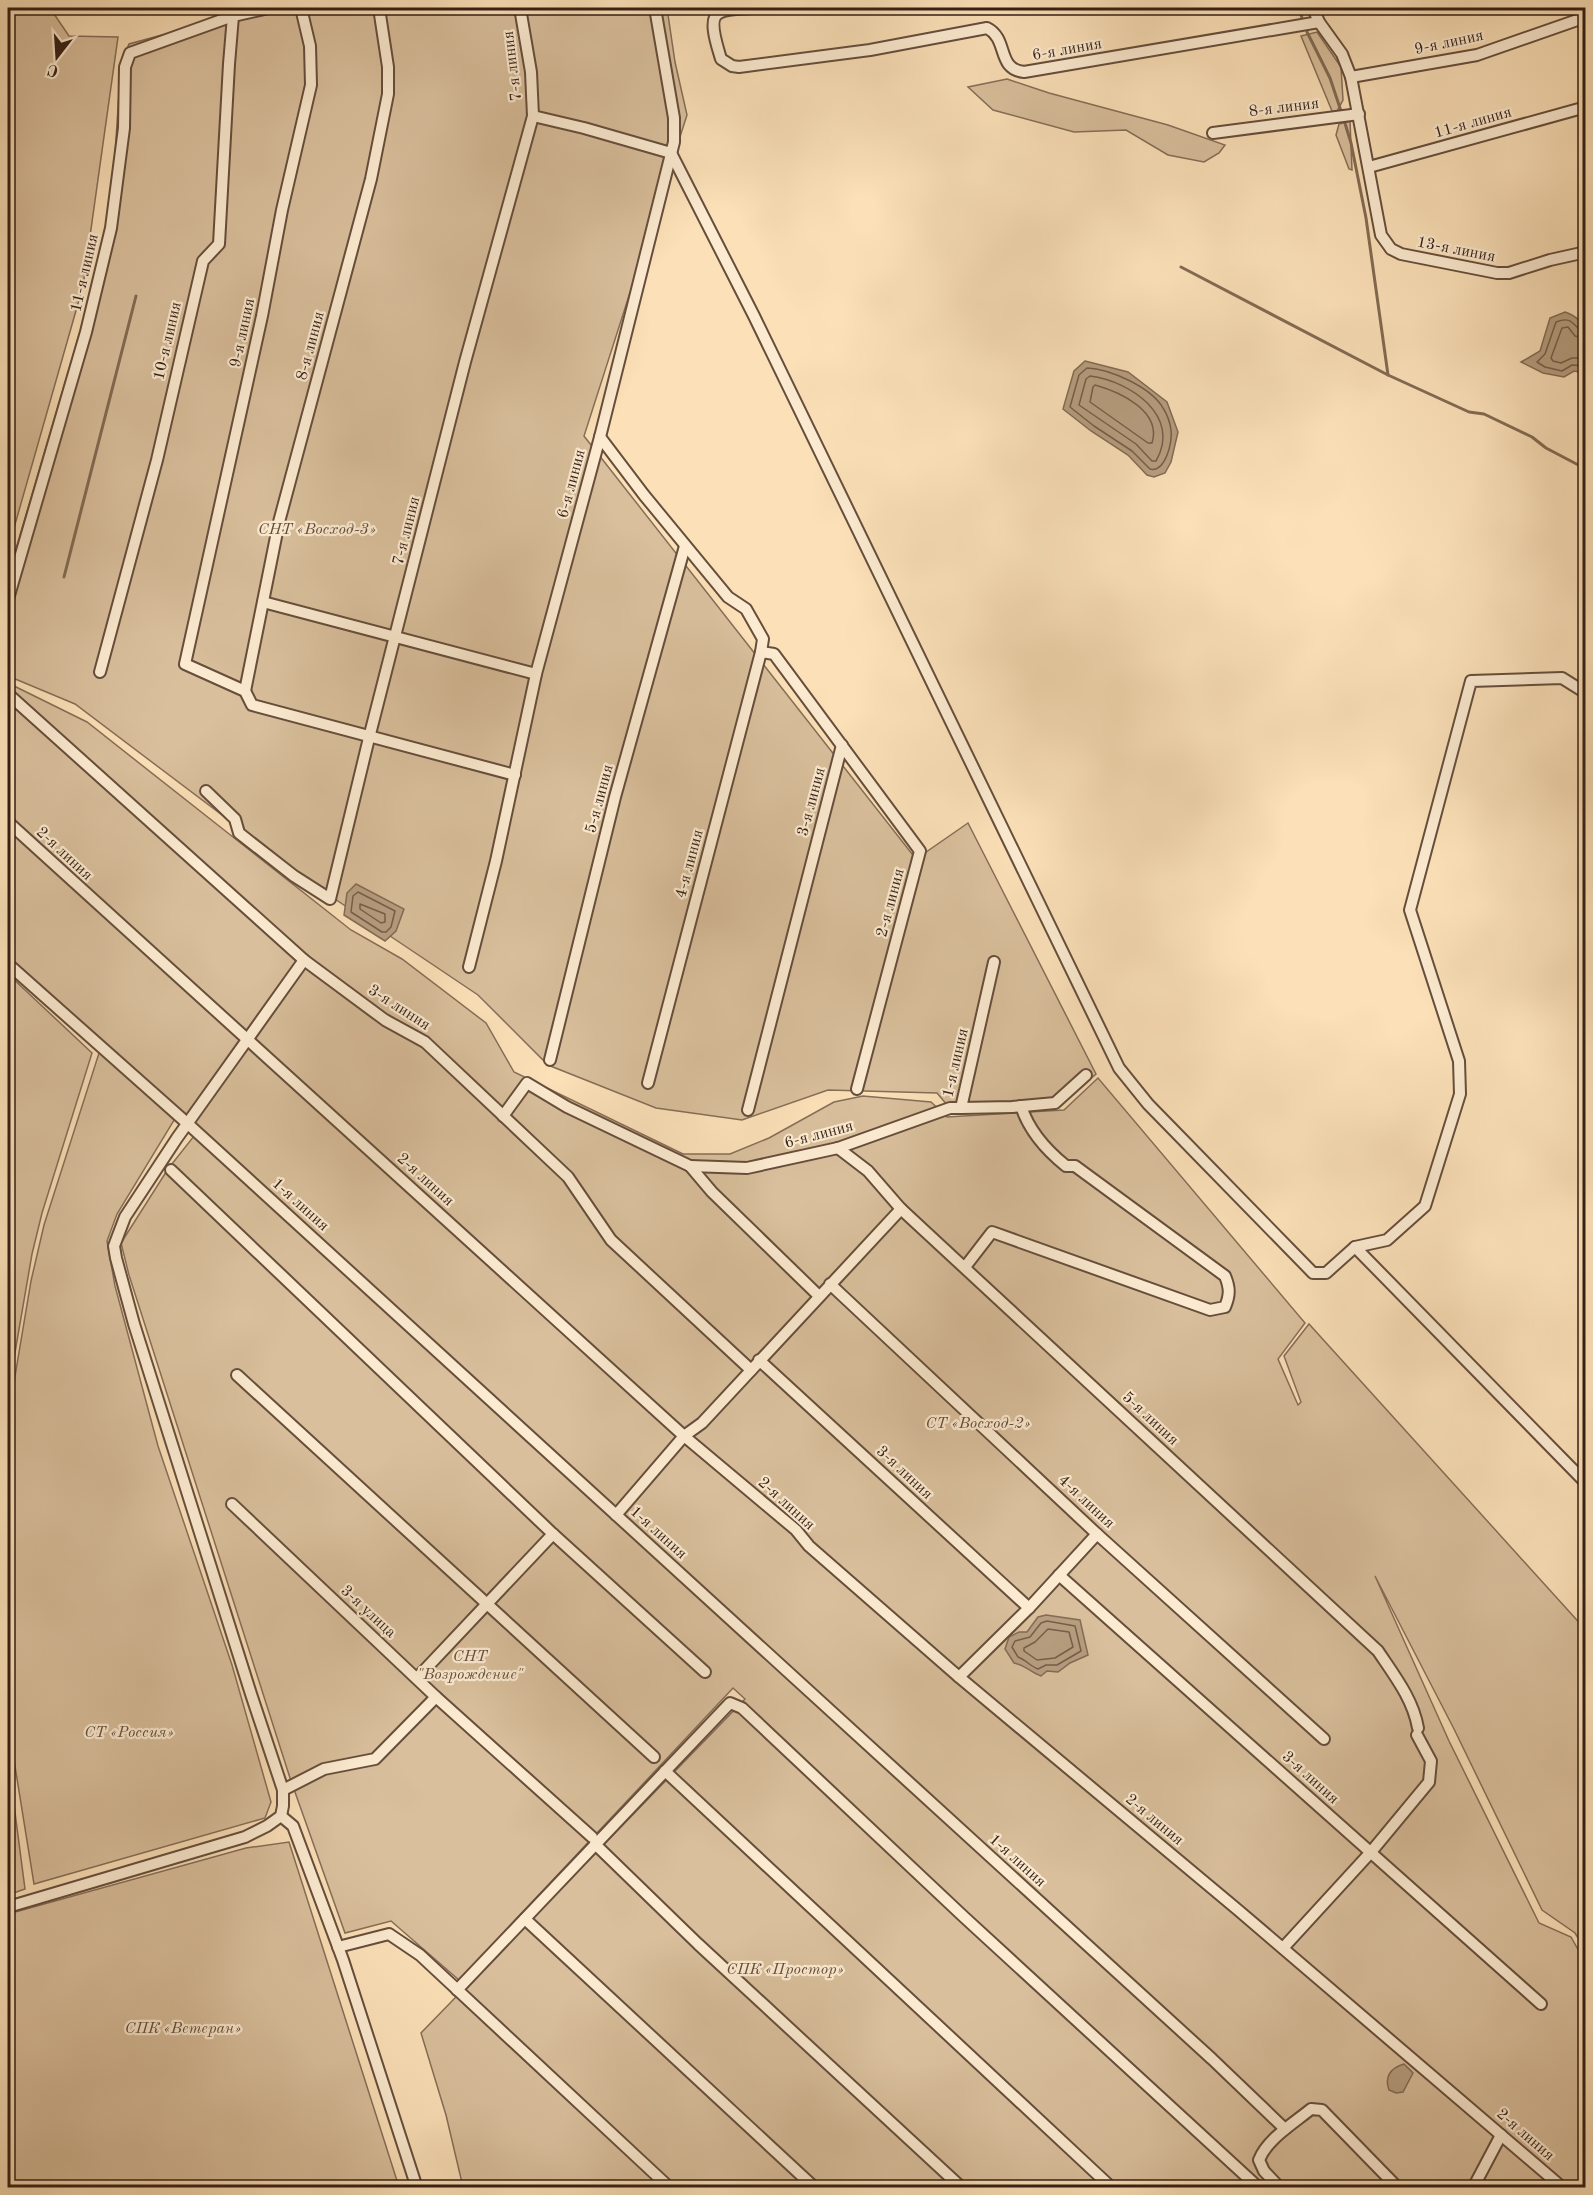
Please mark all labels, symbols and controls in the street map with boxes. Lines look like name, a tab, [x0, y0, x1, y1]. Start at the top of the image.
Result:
north arrow	[27, 27, 87, 87]
street label: 9-я линия	[1413, 28, 1485, 58]
street label: 7-я линия	[501, 30, 525, 102]
street label: 6-я линия	[1031, 36, 1103, 64]
text: С	[46, 60, 61, 79]
street label: 8-я линия	[1248, 96, 1320, 120]
street label: 11-я линия	[1433, 104, 1513, 142]
street label: 11-я линия	[68, 232, 102, 314]
street label: 13-я линия	[1415, 235, 1497, 265]
street label: 9-я линия	[228, 297, 258, 369]
street label: 10-я линия	[151, 300, 185, 382]
street label: 8-я линия	[294, 310, 328, 382]
street label: 6-я линия	[555, 448, 589, 520]
street label: 7-я линия	[391, 495, 423, 567]
park label: СНТ «Восход-3»	[258, 522, 376, 538]
street label: 5-я линия	[583, 763, 617, 835]
street label: 3-я линия	[795, 766, 829, 838]
street label: 2-я линия	[33, 824, 95, 884]
street label: 4-я линия	[673, 828, 707, 900]
street label: 2-я линия	[874, 867, 908, 939]
street label: 3-я линия	[365, 982, 433, 1034]
street label: 1-я линия	[940, 1027, 972, 1099]
street label: 6-я линия	[783, 1118, 855, 1152]
street label: 2-я линия	[393, 1151, 457, 1209]
street label: 1-я линия	[268, 1176, 332, 1234]
street label: 5-я линия	[1119, 1389, 1181, 1449]
park label: СТ «Восход-2»	[925, 1416, 1031, 1432]
street label: 3-я линия	[873, 1443, 935, 1503]
street label: 4-я линия	[1055, 1472, 1117, 1532]
street label: 2-я линия	[754, 1475, 818, 1533]
street label: 1-я линия	[626, 1504, 690, 1562]
street label: 3-я улица	[337, 1583, 399, 1641]
park label: СНТ "Возрождение"	[417, 1649, 524, 1683]
park label: СТ «Россия»	[84, 1725, 174, 1741]
street label: 3-я линия	[1278, 1749, 1342, 1807]
street label: 2-я линия	[1122, 1791, 1186, 1849]
street label: 1-я линия	[985, 1832, 1049, 1890]
park label: СПК «Простор»	[726, 1962, 844, 1978]
park label: СПК «Ветеран»	[125, 2021, 241, 2037]
street label: 2-я линия	[1493, 2106, 1557, 2164]

